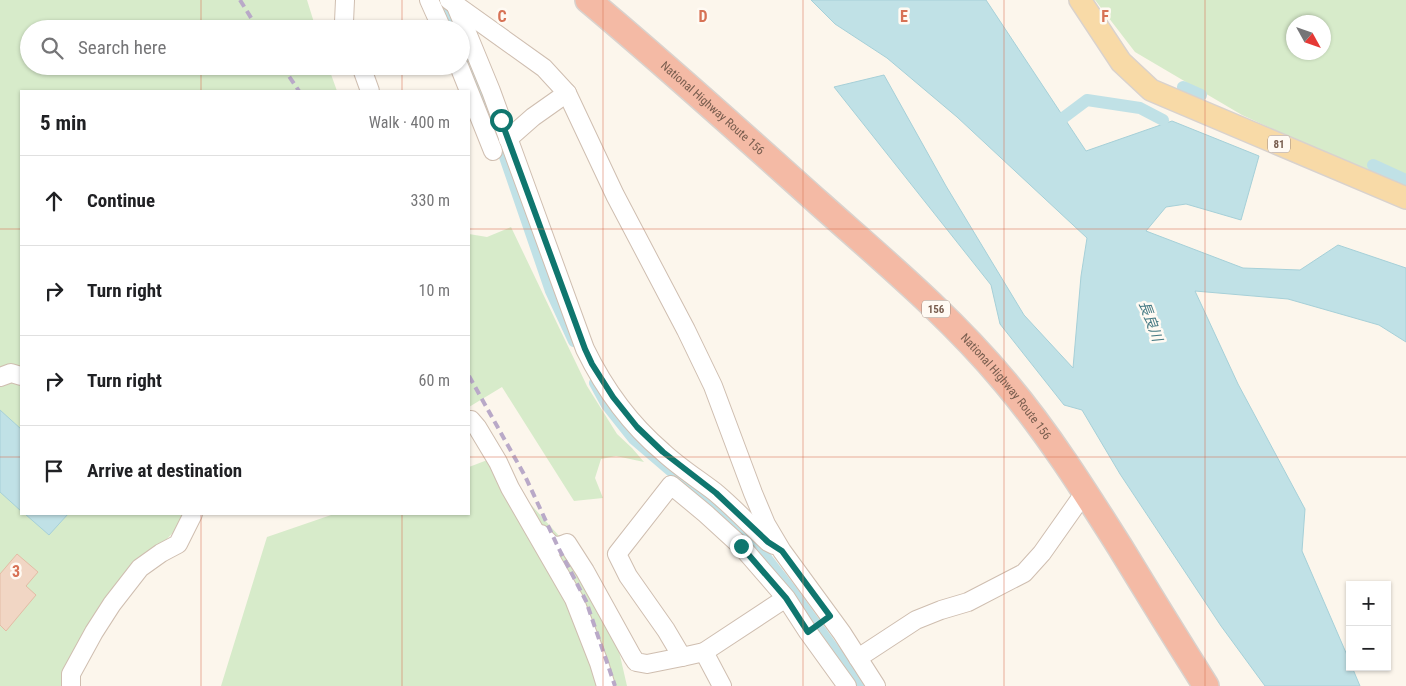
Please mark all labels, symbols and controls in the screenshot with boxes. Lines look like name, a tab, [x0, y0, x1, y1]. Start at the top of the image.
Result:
text: C	[497, 7, 507, 26]
text: D	[698, 7, 708, 26]
text: E	[900, 7, 908, 26]
text: F	[1101, 7, 1109, 26]
north arrow	[1286, 15, 1331, 60]
search box	[20, 20, 470, 75]
icon: search	[38, 34, 66, 62]
text: Search here	[78, 36, 166, 59]
street label: National Highway Route 156	[658, 58, 767, 158]
route start	[490, 109, 513, 132]
text: 5 min	[40, 111, 87, 135]
text: Walk · 400 m	[369, 113, 450, 132]
road number: 81	[1268, 136, 1290, 152]
icon: ahead	[40, 187, 68, 215]
text: Continue	[87, 189, 155, 212]
text: 330 m	[411, 191, 450, 210]
icon: right	[40, 277, 68, 305]
text: Turn right	[87, 279, 162, 302]
text: 10 m	[418, 281, 450, 300]
water label: 長良川	[1136, 299, 1166, 345]
road number: 156	[922, 300, 950, 318]
street label: National Highway Route 156	[958, 331, 1054, 442]
icon: right	[40, 367, 68, 395]
text: Turn right	[87, 369, 162, 392]
text: 60 m	[418, 371, 450, 390]
icon: arrive	[40, 457, 68, 485]
text: Arrive at destination	[87, 459, 242, 482]
route end	[730, 535, 753, 558]
text: 3	[12, 562, 20, 581]
map controls	[1346, 581, 1391, 671]
button: +	[1346, 581, 1391, 626]
button: −	[1346, 626, 1391, 671]

